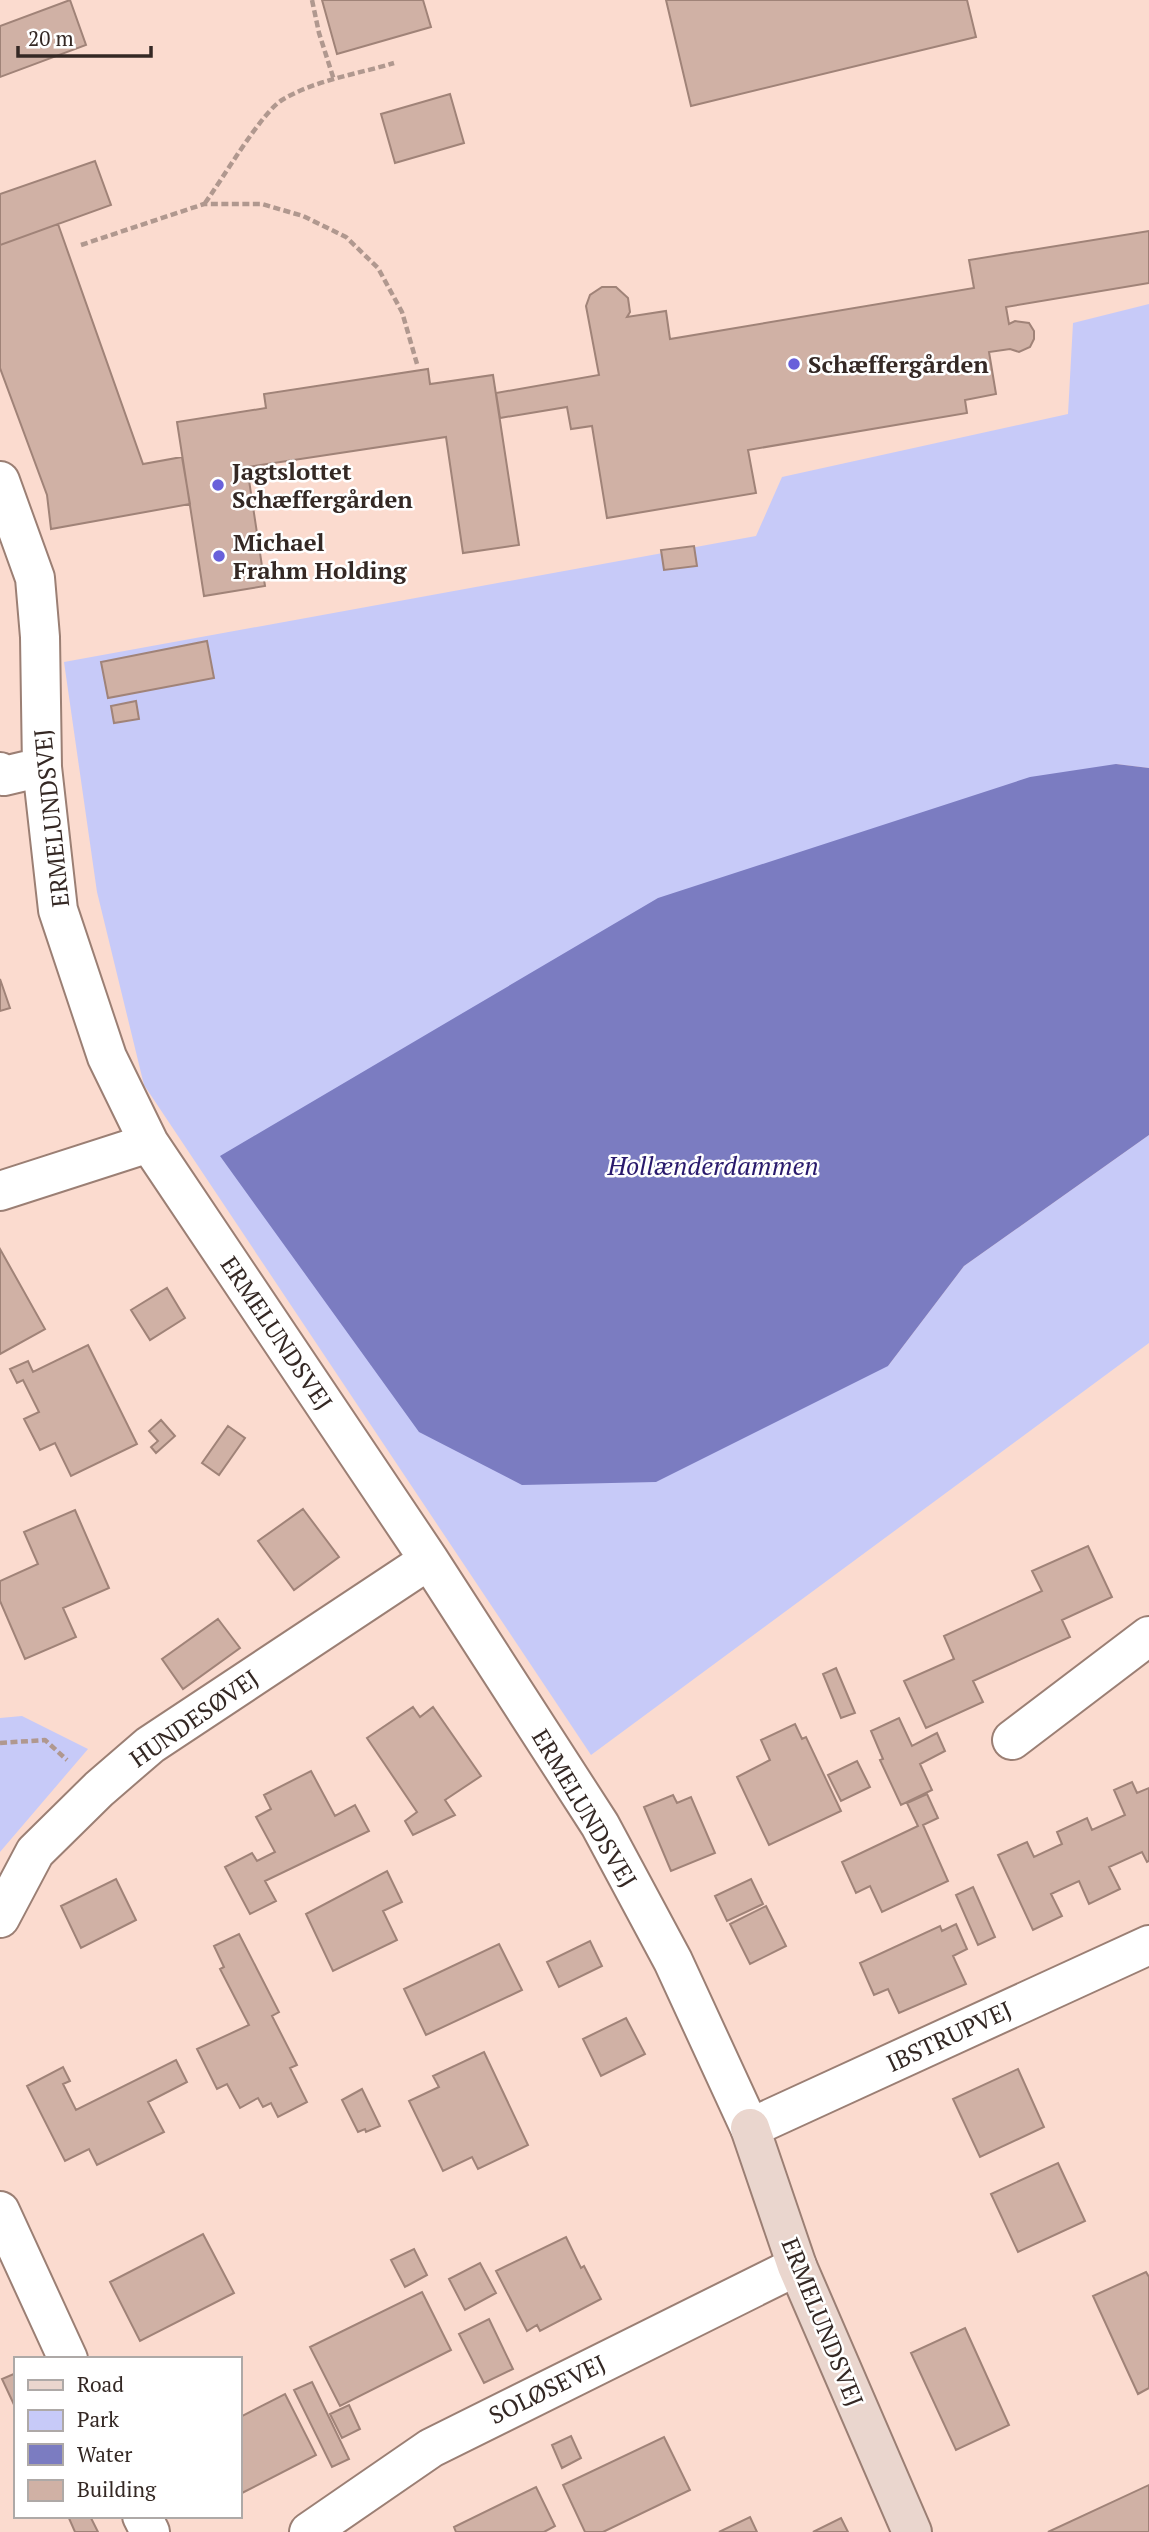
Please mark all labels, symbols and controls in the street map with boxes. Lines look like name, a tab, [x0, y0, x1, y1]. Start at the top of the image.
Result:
scale bar	[18, 14, 150, 58]
text: 20 m	[28, 24, 74, 52]
place label: Schæffergården	[808, 348, 989, 380]
marker: Schæffergården	[786, 356, 802, 372]
place label: Jagtslottet Schæffergården	[232, 455, 413, 515]
marker: Jagtslottet Schæffergården	[210, 477, 226, 493]
place label: Michael Frahm Holding	[233, 526, 407, 586]
marker: Michael Frahm Holding	[211, 548, 227, 564]
street label: ERMELUNDSVEJ	[26, 727, 76, 909]
water label: Hollænderdammen	[606, 1148, 819, 1182]
street label: ERMELUNDSVEJ	[214, 1250, 340, 1416]
street label: HUNDESØVEJ	[123, 1662, 265, 1774]
street label: ERMELUNDSVEJ	[525, 1723, 645, 1893]
street label: IBSTRUPVEJ	[881, 1993, 1017, 2079]
street label: ERMELUNDSVEJ	[775, 2233, 871, 2411]
street label: SOLØSEVEJ	[483, 2347, 611, 2431]
legend	[14, 2357, 242, 2518]
text: Road	[77, 2370, 124, 2398]
text: Park	[77, 2405, 119, 2433]
text: Water	[77, 2440, 132, 2468]
text: Building	[77, 2475, 157, 2503]

